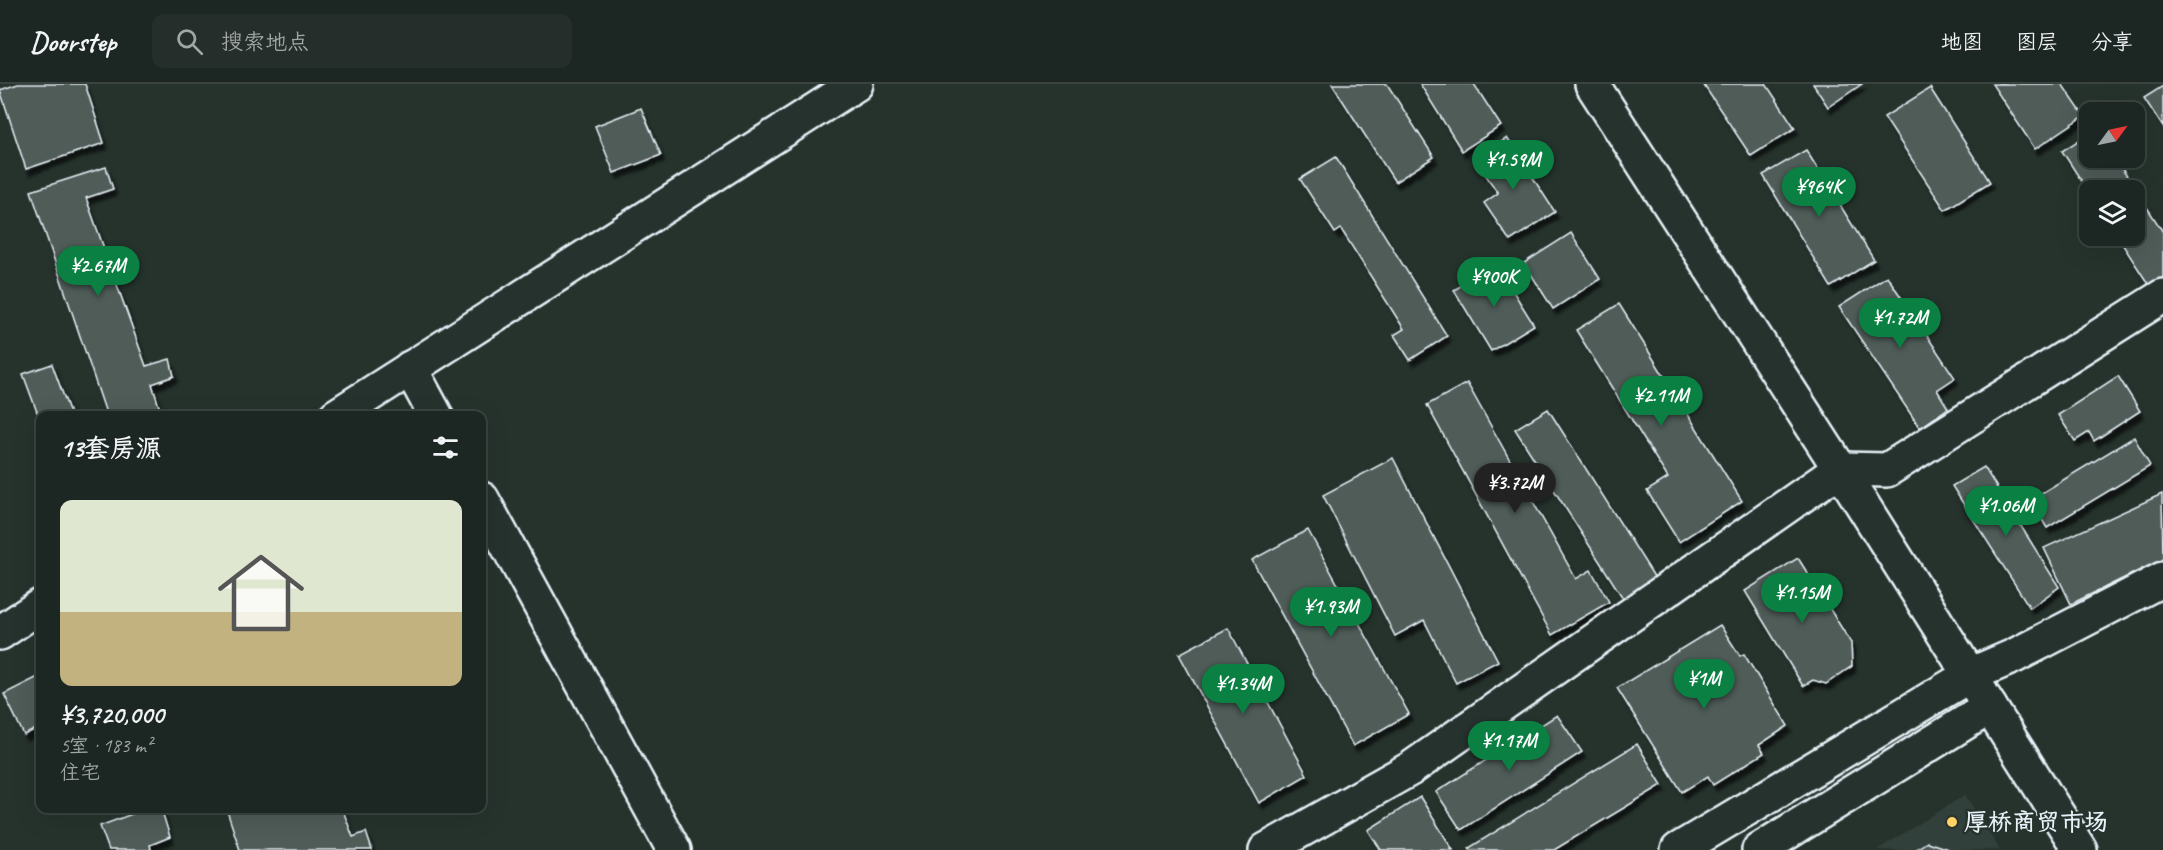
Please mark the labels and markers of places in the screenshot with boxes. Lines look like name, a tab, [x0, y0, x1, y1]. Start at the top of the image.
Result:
pin: ¥1.59M	[1464, 140, 1562, 191]
pin: ¥964K	[1777, 167, 1861, 218]
pin: ¥2.67M	[49, 246, 147, 297]
pin: ¥900K	[1452, 257, 1536, 308]
pin: ¥1.72M	[1851, 298, 1949, 349]
pin: ¥2.11M	[1612, 376, 1710, 427]
pin: ¥3.72M	[1466, 463, 1564, 514]
pin: ¥1.06M	[1957, 486, 2055, 537]
pin: ¥1.15M	[1753, 573, 1851, 624]
pin: ¥1.93M	[1282, 587, 1380, 638]
pin: ¥1M	[1675, 659, 1733, 710]
pin: ¥1.34M	[1194, 664, 1292, 715]
pin: ¥1.17M	[1460, 721, 1558, 772]
place label: 厚桥商贸市场	[1964, 807, 2108, 837]
marker: 厚桥商贸市场	[1945, 815, 1959, 829]

